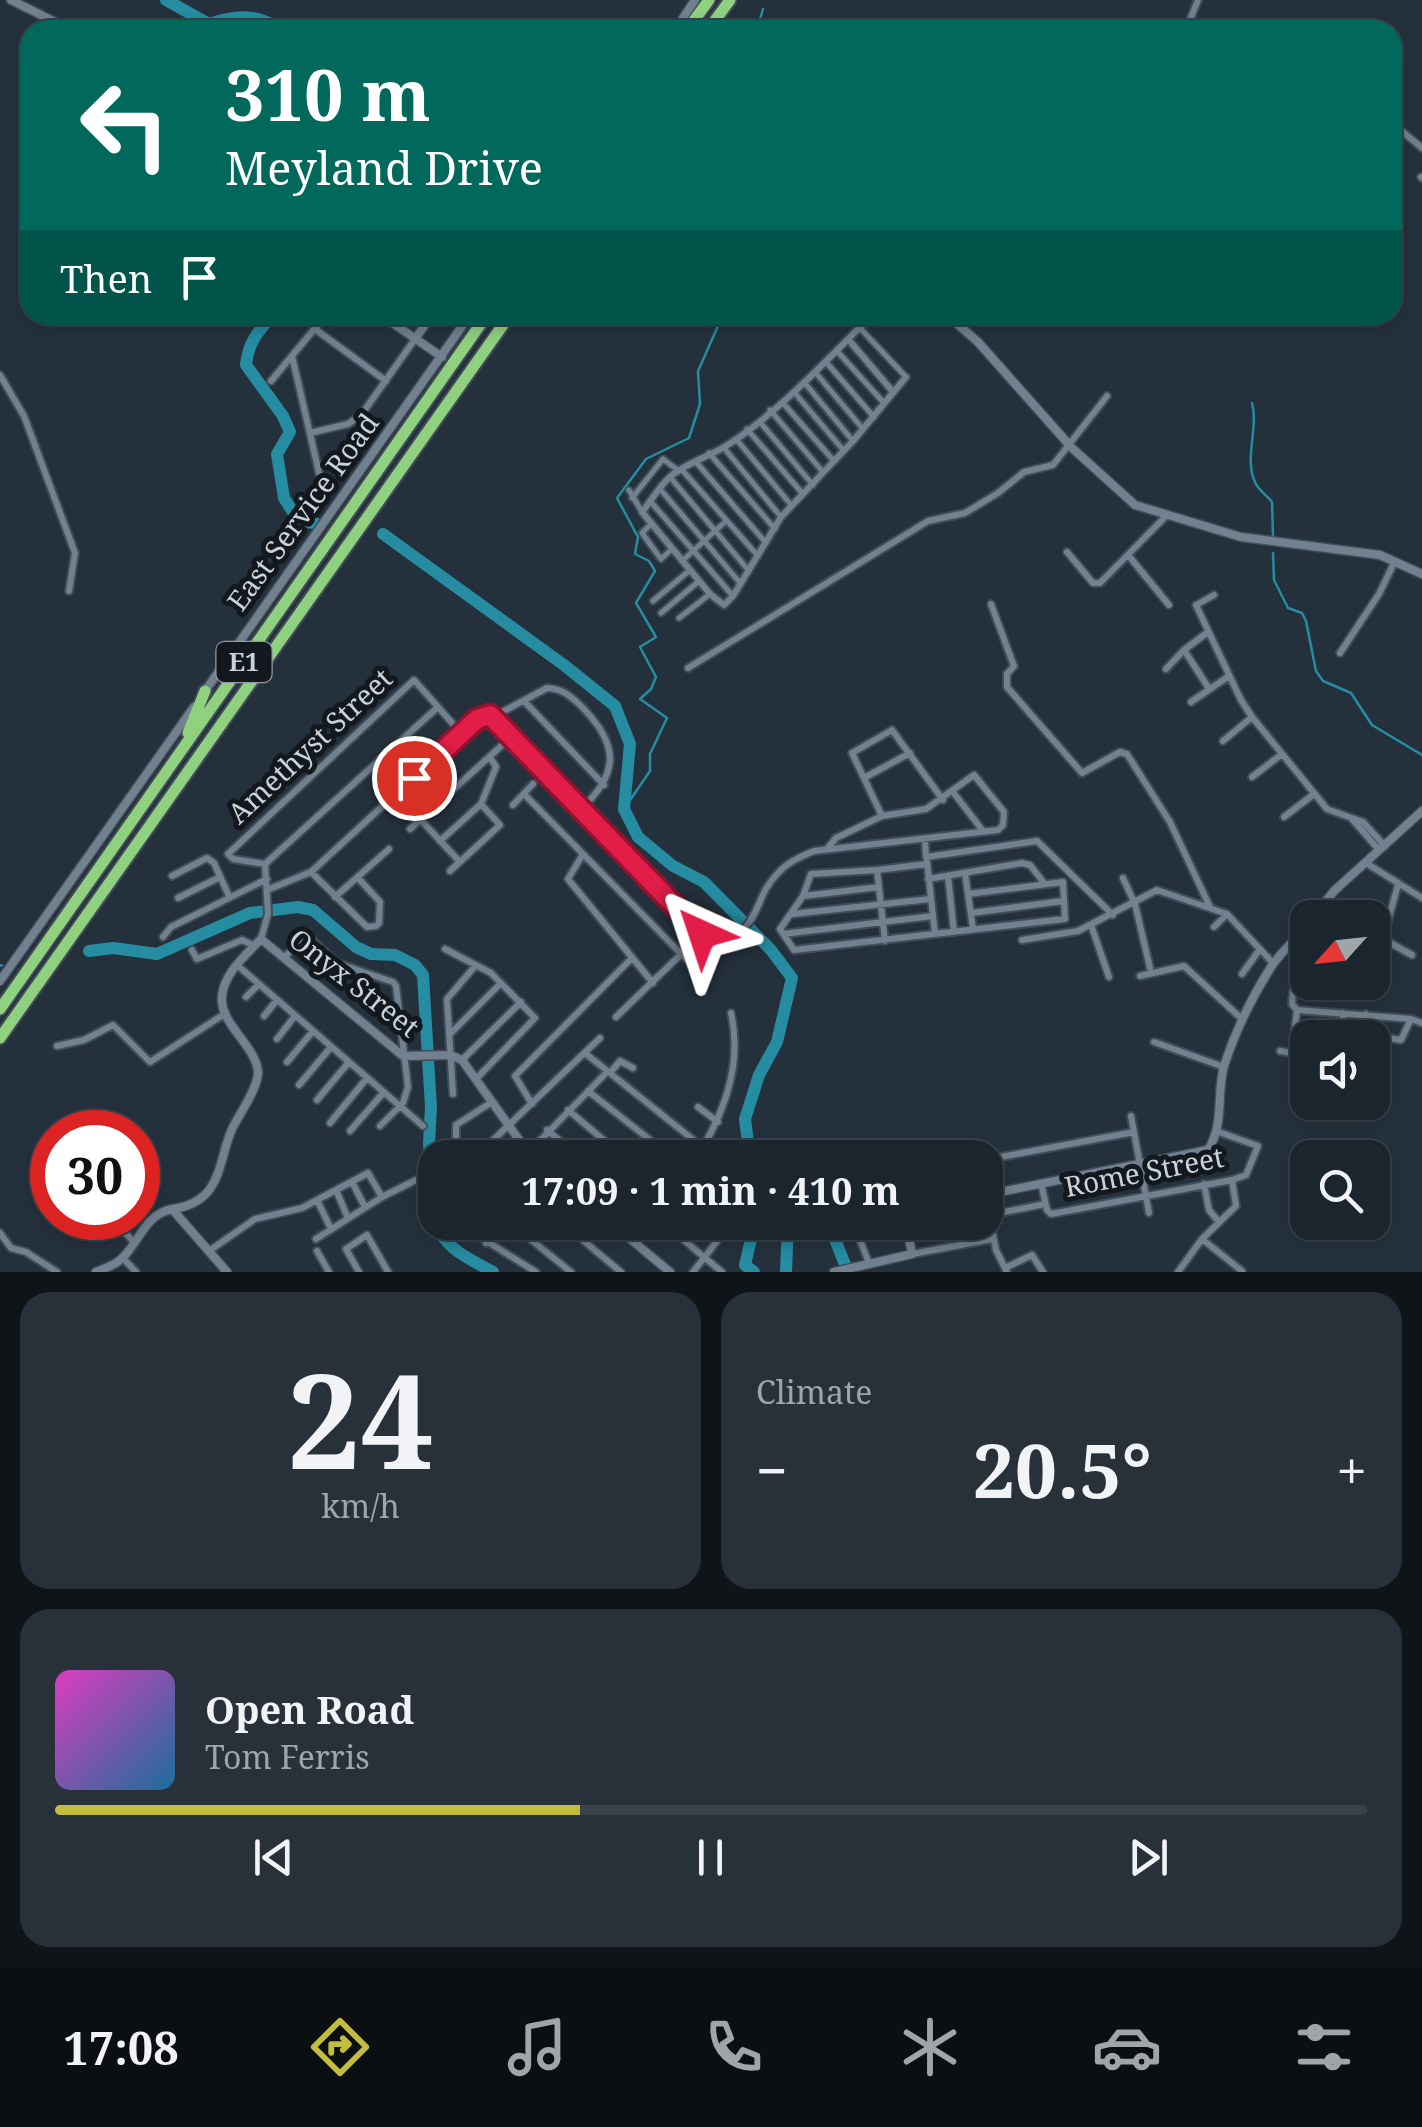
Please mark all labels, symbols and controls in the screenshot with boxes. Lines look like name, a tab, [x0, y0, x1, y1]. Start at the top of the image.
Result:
text: 310 m	[225, 46, 431, 142]
icon: left	[60, 60, 190, 190]
text: Meyland Drive	[225, 137, 543, 198]
icon: arrive	[172, 250, 227, 305]
text: Then	[60, 252, 152, 304]
street label: East Service Road	[218, 405, 387, 618]
road number: E1	[216, 642, 272, 682]
street label: Amethyst Street	[219, 659, 400, 831]
pin	[372, 736, 457, 821]
icon: arrive	[387, 751, 442, 806]
position arrow	[650, 882, 754, 986]
north arrow	[1290, 900, 1390, 1000]
map controls	[1290, 900, 1390, 1240]
street label: Onyx Street	[282, 919, 428, 1045]
button: sound	[1290, 1020, 1390, 1120]
speed limit sign: 30	[30, 1110, 160, 1240]
street label: Rome Street	[1061, 1137, 1227, 1205]
button: search	[1290, 1140, 1390, 1240]
text: 17:09 · 1 min · 410 m	[521, 1164, 900, 1216]
text: 24	[287, 1330, 434, 1507]
text: Climate	[756, 1370, 872, 1413]
text: 20.5°	[972, 1418, 1152, 1520]
text: −	[756, 1432, 788, 1507]
text: +	[1336, 1432, 1367, 1507]
text: km/h	[321, 1484, 400, 1527]
text: Open Road	[205, 1683, 414, 1735]
text: Tom Ferris	[205, 1735, 370, 1778]
icon: previous	[246, 1830, 301, 1885]
icon: pause	[683, 1830, 738, 1885]
icon: next	[1121, 1830, 1176, 1885]
icon: directions	[305, 2012, 375, 2082]
icon: music	[502, 2012, 572, 2082]
icon: phone	[699, 2012, 769, 2082]
icon: climate	[895, 2012, 965, 2082]
icon: car	[1092, 2012, 1162, 2082]
icon: filters	[1289, 2012, 1359, 2082]
text: 17:08	[63, 2017, 179, 2078]

